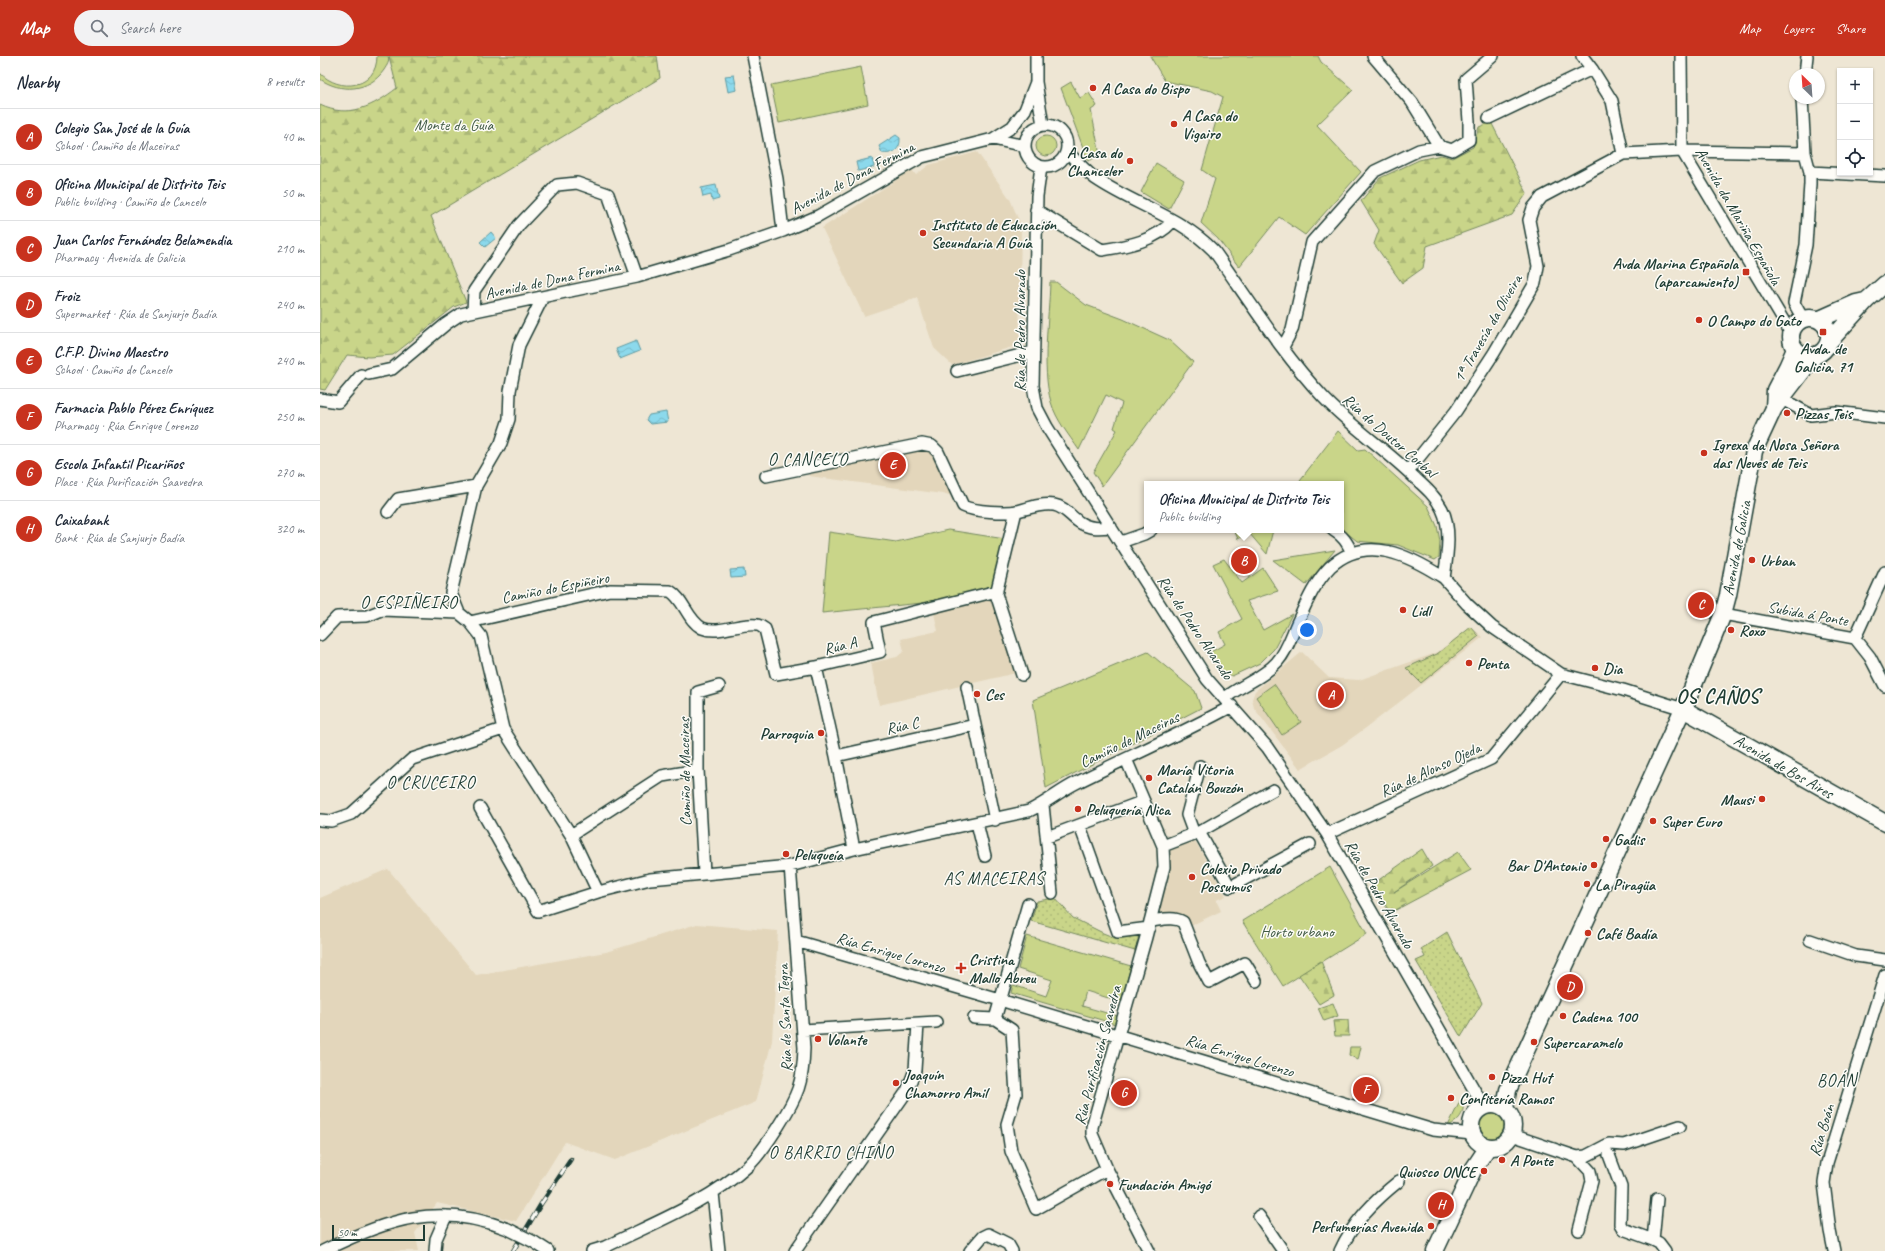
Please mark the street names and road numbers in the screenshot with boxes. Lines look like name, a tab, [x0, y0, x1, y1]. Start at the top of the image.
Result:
street label: Avenida de Dona Fermina	[787, 136, 919, 219]
street label: Avenida da Mariña Española	[1691, 144, 1786, 290]
street label: Avenida de Dona Fermina	[483, 256, 623, 304]
street label: Rúa de Pedro Alvarado	[1010, 269, 1030, 392]
street label: 1ª Travesía da Oliveira	[1449, 270, 1528, 386]
street label: Rúa do Doutor Corbal	[1338, 389, 1443, 484]
street label: Avenida de Galicia	[1718, 498, 1756, 597]
street label: Camiño do Espiñeiro	[500, 568, 612, 608]
street label: Rúa de Pedro Alvarado	[1153, 572, 1238, 685]
street label: Subida á Ponte	[1766, 597, 1851, 631]
street label: Rúa A	[822, 632, 860, 660]
street label: Camiño de Maceiras	[1076, 707, 1184, 773]
street label: Rúa C	[884, 712, 922, 739]
street label: Camiño de Maceiras	[674, 716, 696, 826]
street label: Avenida de Bos Aires	[1730, 730, 1838, 804]
street label: Rúa de Alonso Ojeda	[1377, 737, 1485, 802]
street label: Rúa de Pedro Alvarado	[1340, 837, 1419, 953]
street label: Rúa Enrique Lorenzo	[834, 928, 949, 978]
street label: Rúa de Santa Tegra	[773, 962, 797, 1072]
street label: Rúa Purificación Saavedra	[1070, 982, 1126, 1127]
street label: Rúa Enrique Lorenzo	[1183, 1030, 1298, 1082]
street label: Rúa Boán	[1805, 1101, 1840, 1159]

